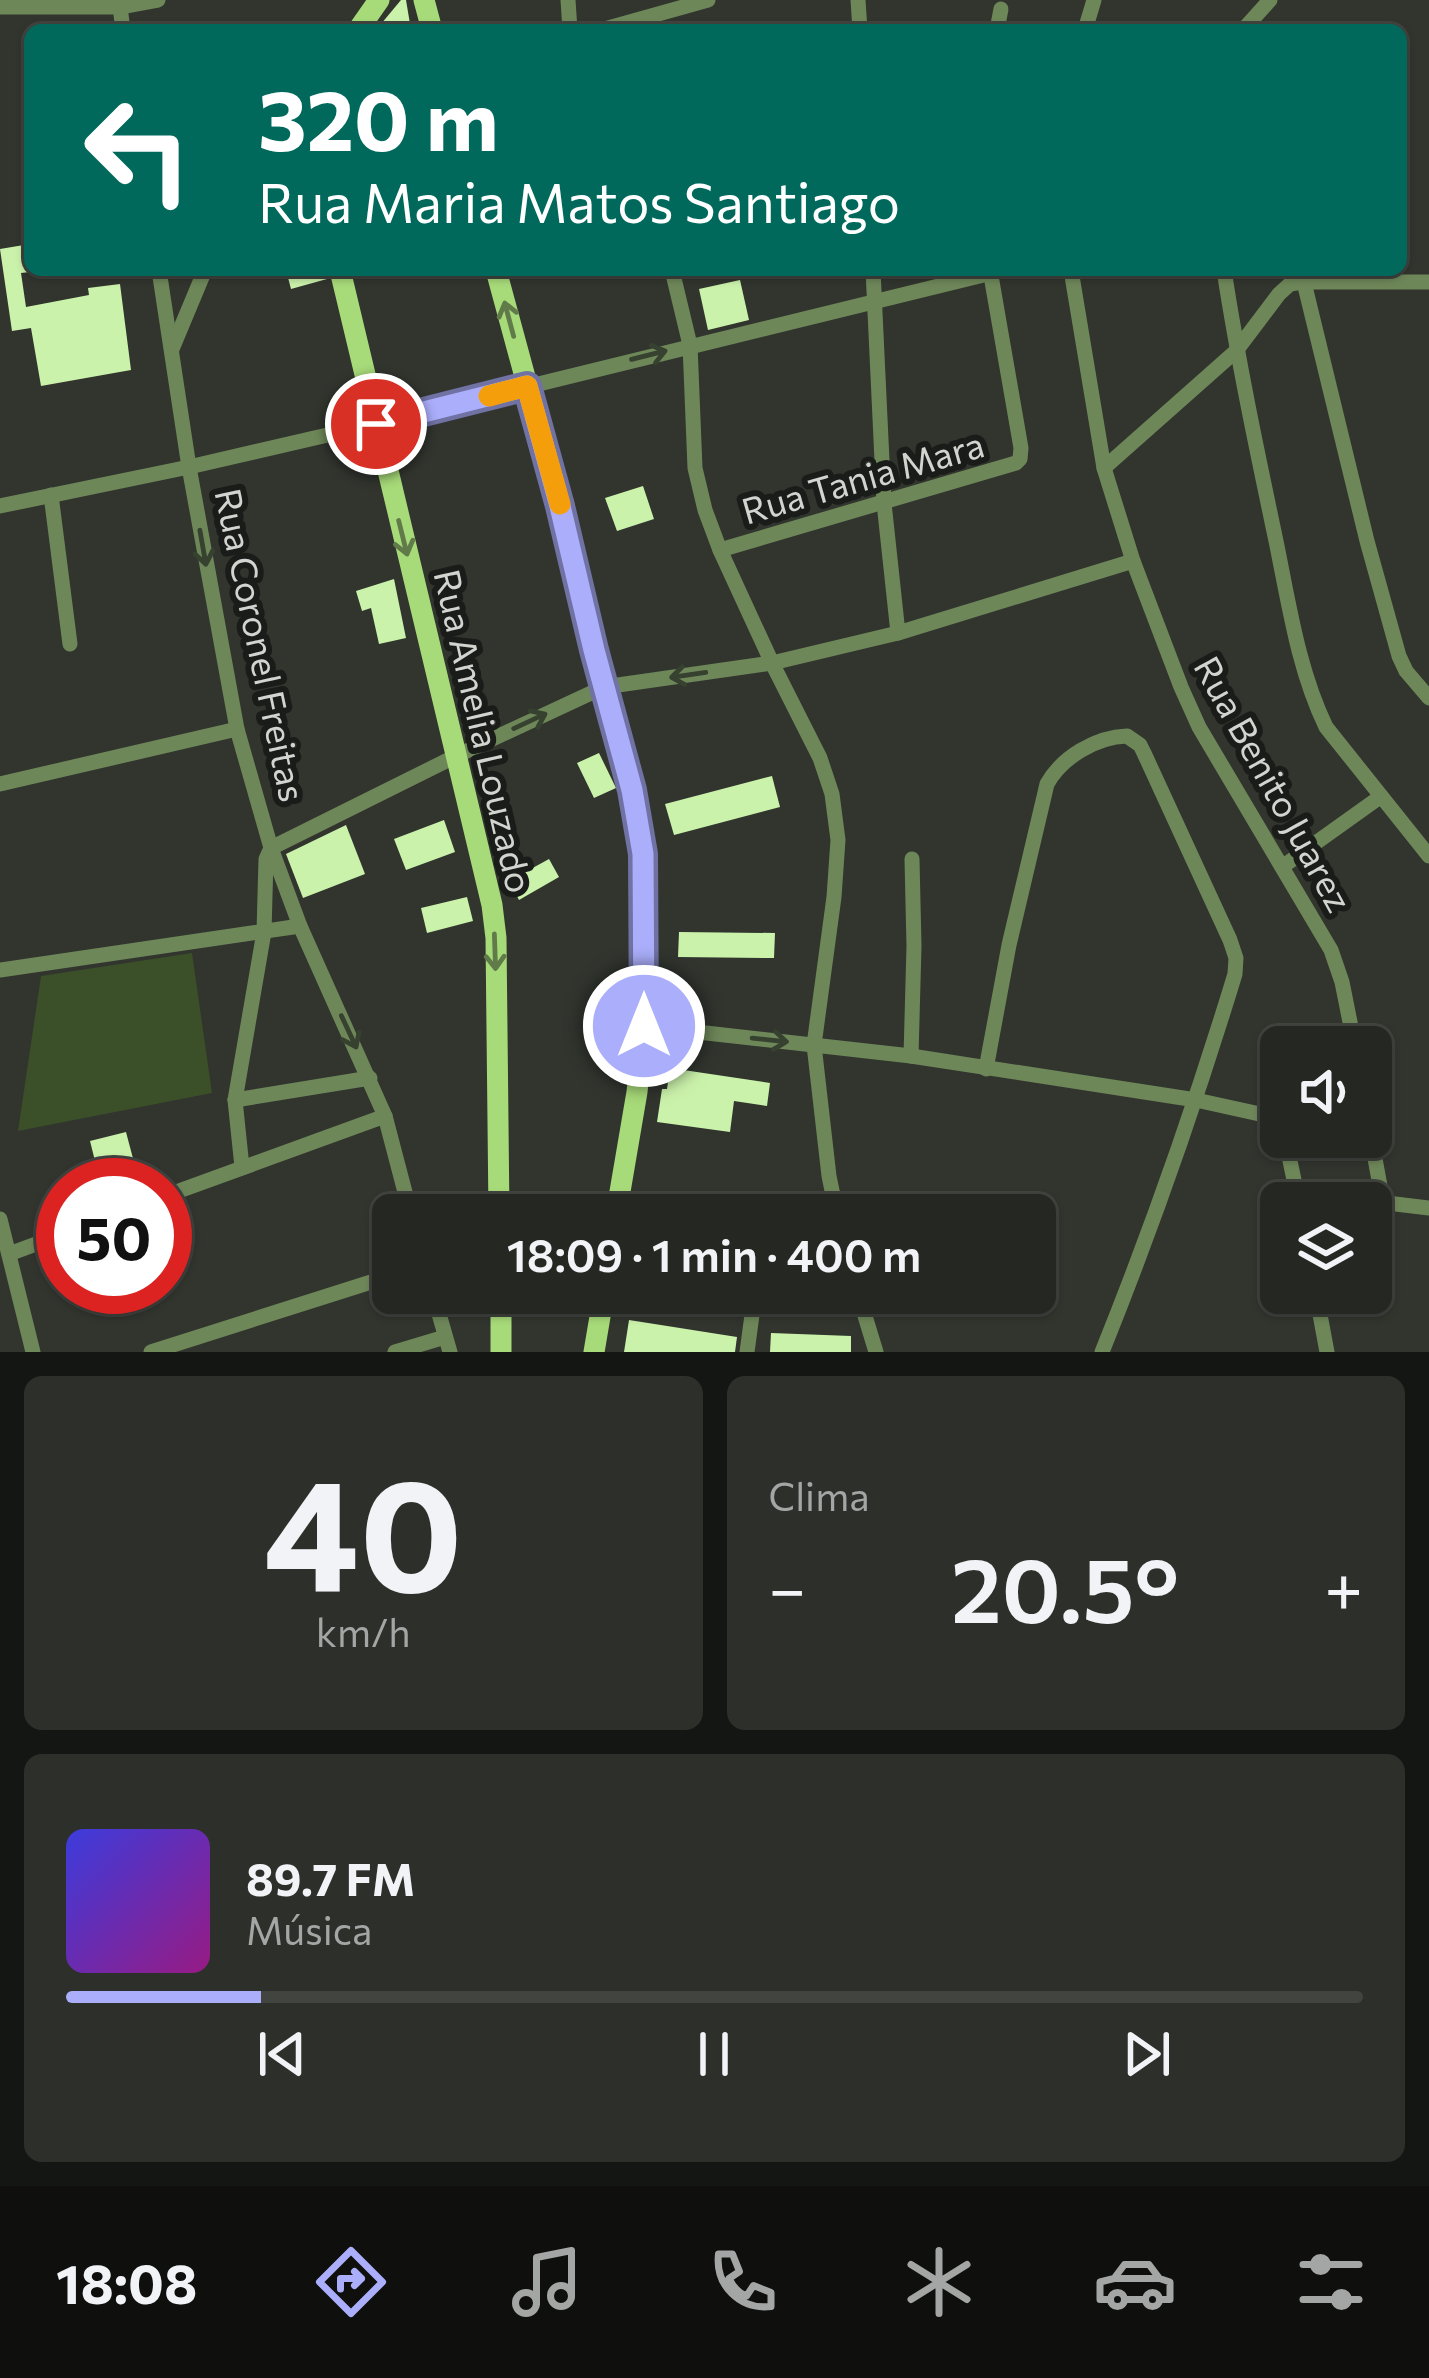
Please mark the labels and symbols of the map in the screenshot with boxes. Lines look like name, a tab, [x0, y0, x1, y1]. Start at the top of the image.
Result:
one-way arrow	[497, 300, 519, 338]
one-way arrow	[629, 343, 667, 365]
pin	[325, 373, 427, 475]
street label: Rua Tania Mara	[736, 420, 989, 532]
street label: Rua Coronel Freitas	[207, 484, 317, 805]
one-way arrow	[393, 518, 415, 556]
one-way arrow	[192, 528, 215, 567]
street label: Rua Amelia Louzado	[426, 565, 544, 896]
street label: Rua Benito Juarez	[1186, 648, 1363, 918]
one-way arrow	[669, 664, 708, 687]
one-way arrow	[511, 709, 547, 731]
one-way arrow	[484, 932, 507, 971]
position arrow	[581, 963, 707, 1089]
one-way arrow	[339, 1013, 361, 1049]
one-way arrow	[750, 1029, 789, 1052]
speed limit sign: 50	[36, 1158, 192, 1314]

